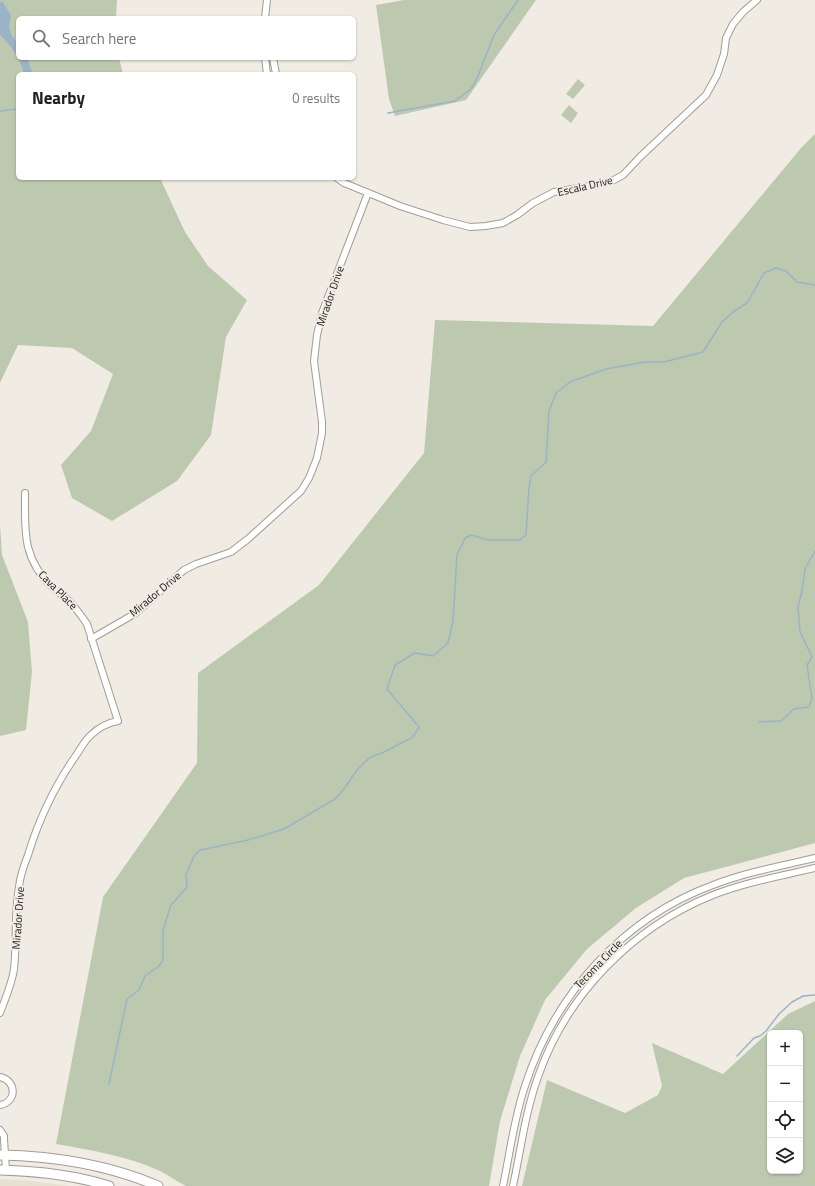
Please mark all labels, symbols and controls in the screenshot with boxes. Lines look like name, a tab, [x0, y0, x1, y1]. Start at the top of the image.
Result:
search box	[16, 16, 356, 60]
icon: search	[30, 27, 52, 49]
text: Search here	[62, 27, 136, 50]
text: Nearby	[32, 85, 85, 111]
text: 0 results	[292, 88, 340, 108]
street label: Escala Drive	[556, 172, 615, 200]
street label: Mirador Drive	[312, 263, 348, 328]
street label: Cava Place	[35, 567, 81, 613]
street label: Mirador Drive	[126, 567, 185, 620]
street label: Mirador Drive	[8, 886, 28, 950]
street label: Tecoma Circle	[570, 935, 626, 992]
map controls	[767, 1030, 803, 1174]
button: +	[767, 1030, 803, 1066]
button: −	[767, 1066, 803, 1102]
button: locate	[767, 1102, 803, 1138]
button: layers	[767, 1138, 803, 1174]

